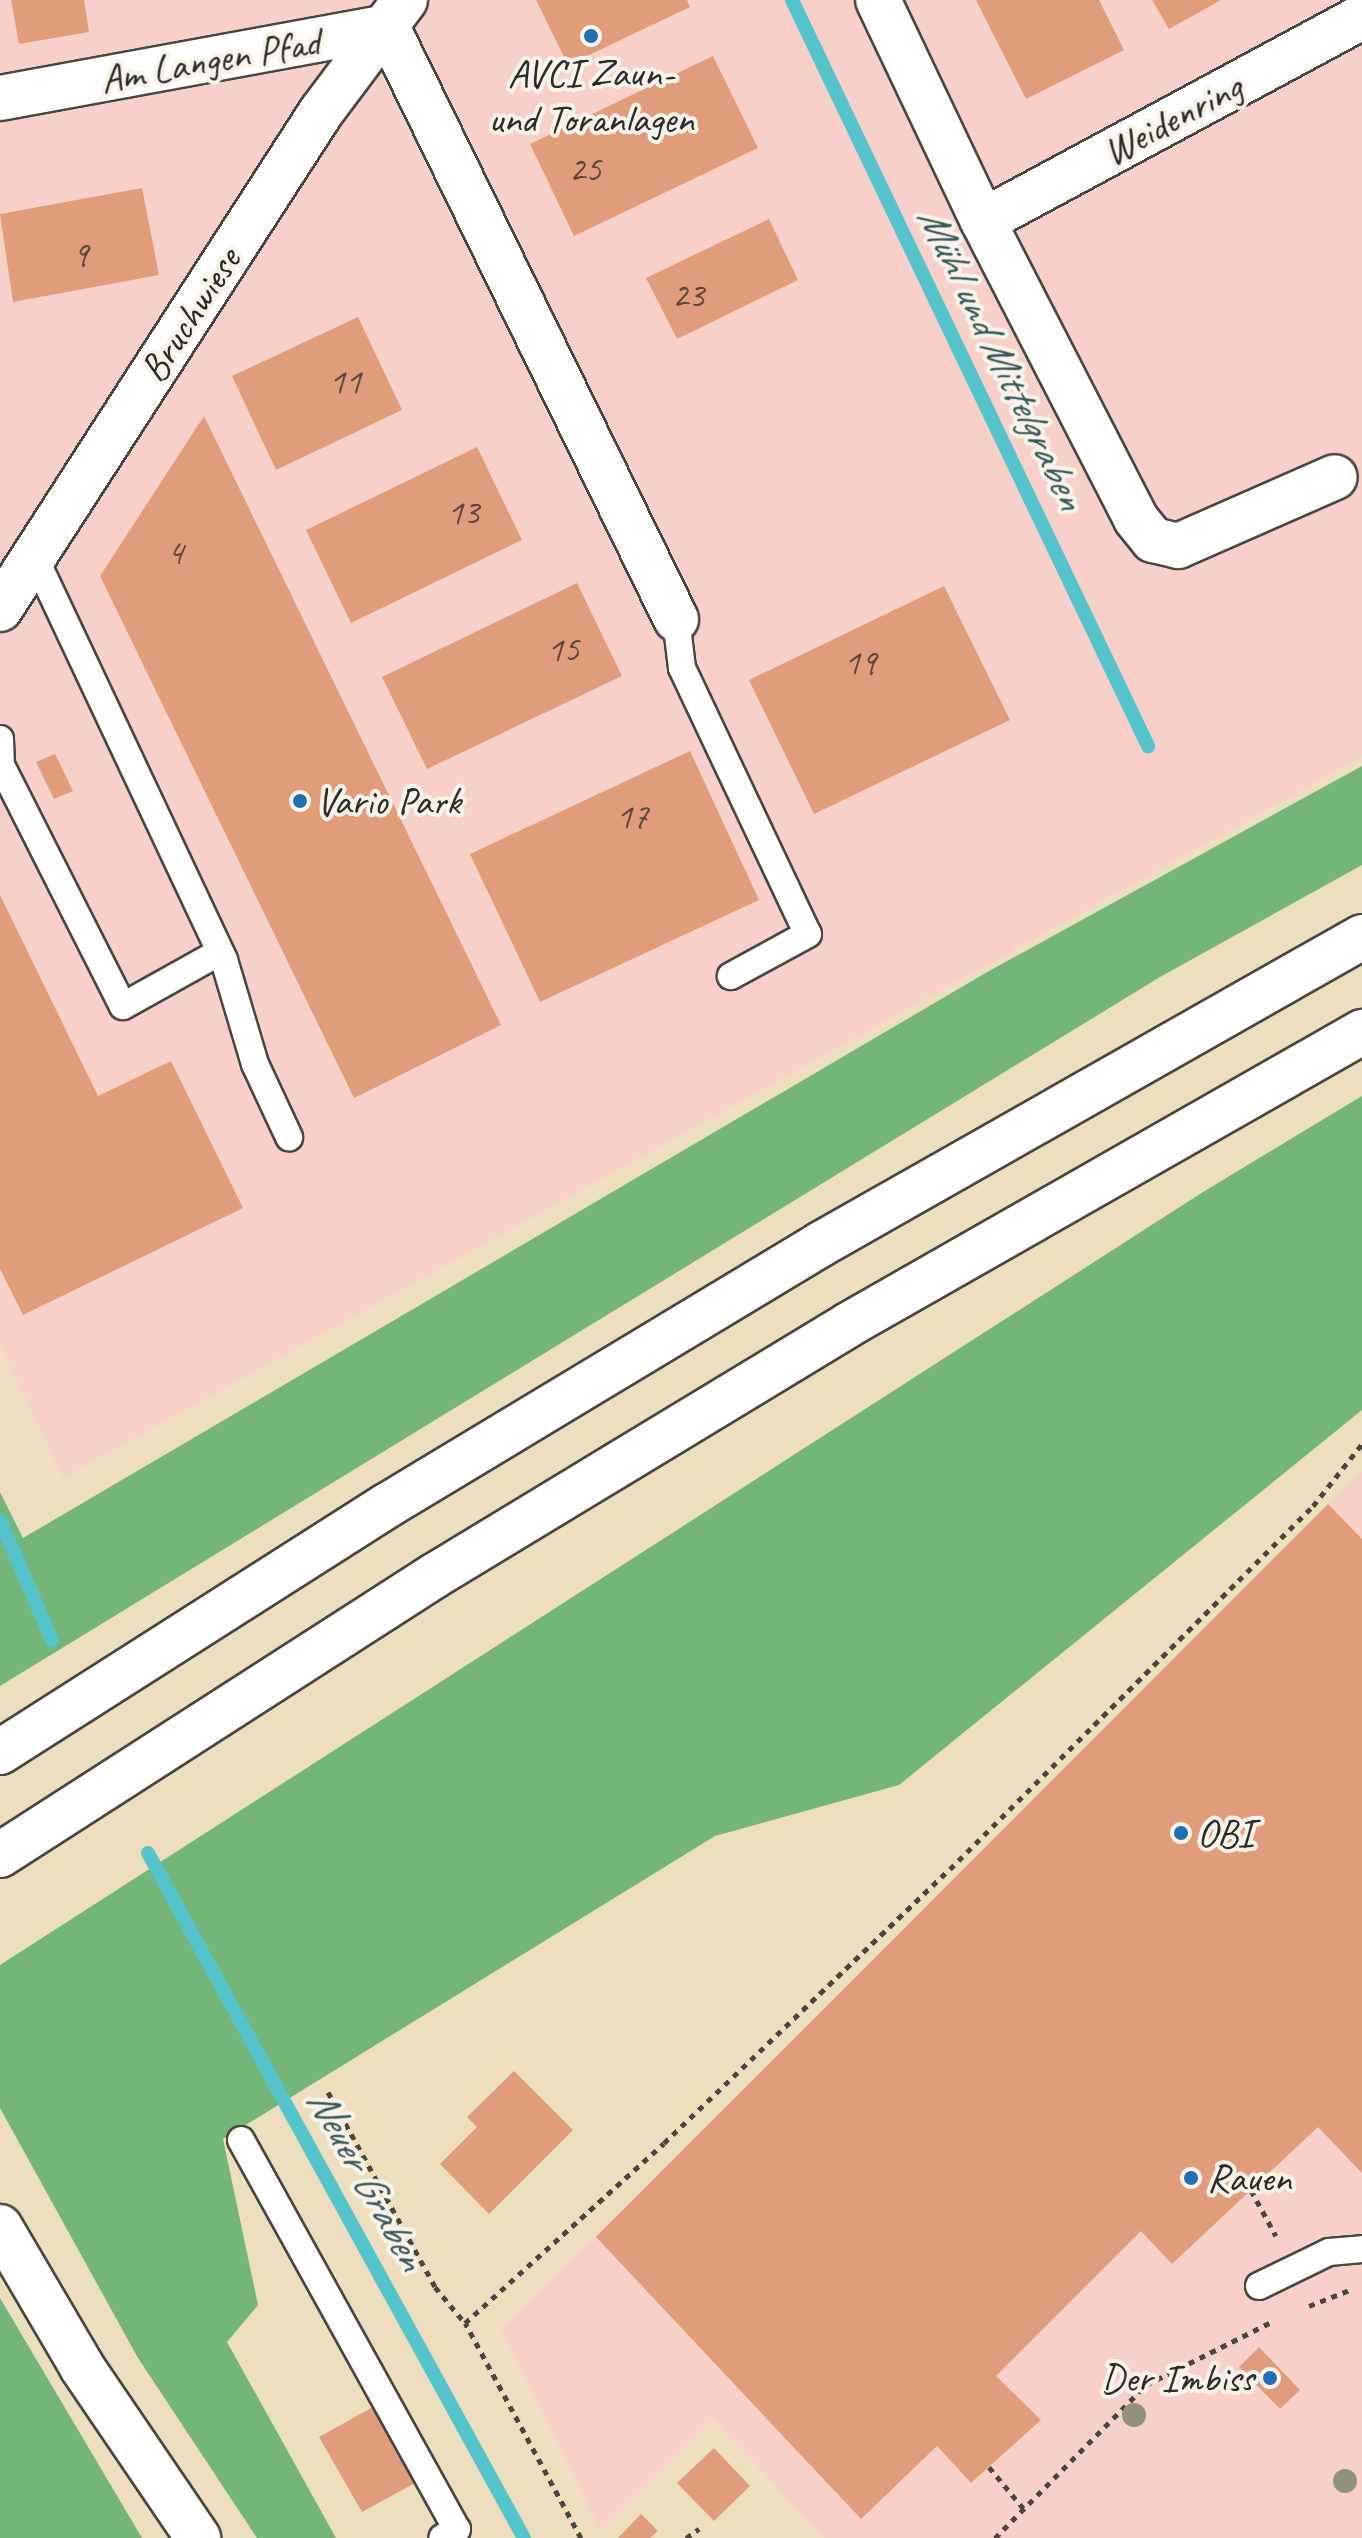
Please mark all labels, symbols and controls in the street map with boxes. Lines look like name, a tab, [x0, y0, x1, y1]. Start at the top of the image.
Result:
street label: Am Langen Pfad	[96, 17, 324, 103]
marker: AVCI Zaun- und Toranlagen	[582, 27, 600, 45]
place label: AVCI Zaun- und Toranlagen	[489, 49, 693, 143]
street label: Weidenring	[1094, 62, 1250, 176]
house number: 25	[569, 148, 601, 192]
water label: Mühl und Mittelgraben	[906, 199, 1096, 517]
house number: 9	[72, 233, 88, 277]
street label: Bruchwiese	[129, 239, 251, 391]
house number: 23	[672, 274, 704, 318]
house number: 11	[329, 360, 361, 404]
house number: 13	[447, 491, 479, 535]
house number: 4	[167, 531, 183, 575]
house number: 15	[547, 628, 579, 672]
house number: 19	[844, 641, 876, 685]
place label: Vario Park	[316, 777, 460, 825]
marker: Vario Park	[291, 792, 309, 810]
house number: 17	[616, 795, 648, 839]
place label: OBI	[1197, 1809, 1253, 1857]
marker: OBI	[1172, 1824, 1190, 1842]
water label: Neuer Graben	[296, 2080, 436, 2278]
place label: Rauen	[1207, 2154, 1291, 2202]
marker: Rauen	[1182, 2169, 1200, 2187]
place label: Der Imbiss	[1103, 2354, 1254, 2402]
marker: Der Imbiss	[1261, 2369, 1279, 2387]

